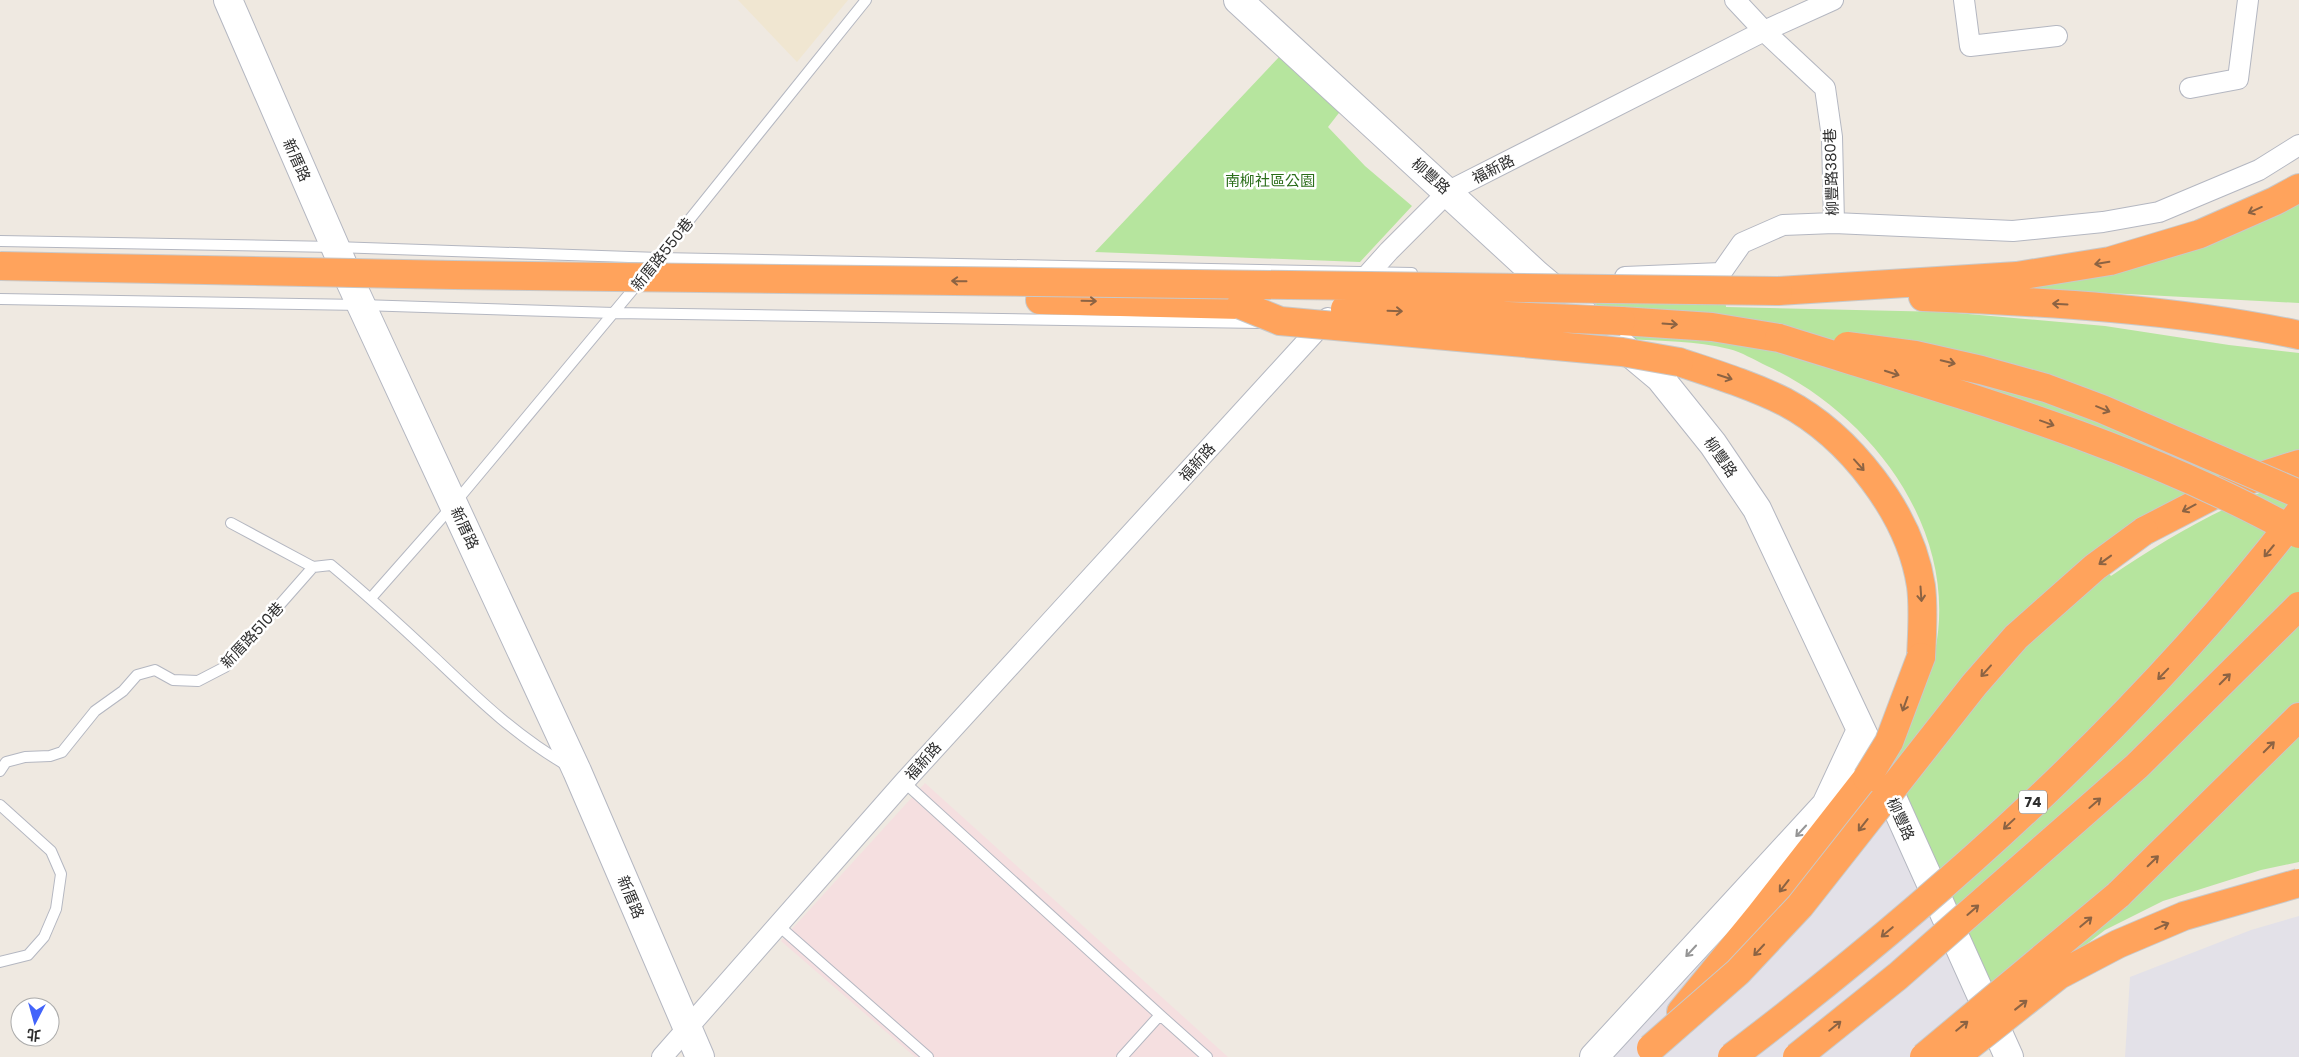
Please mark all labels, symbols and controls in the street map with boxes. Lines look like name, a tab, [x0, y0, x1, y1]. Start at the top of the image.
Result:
street label: 柳豐路380巷	[1819, 128, 1843, 216]
street label: 新厝路	[278, 135, 316, 185]
street label: 福新路	[1468, 149, 1518, 189]
street label: 柳豐路	[1407, 153, 1455, 199]
park label: 南柳社區公園	[1225, 170, 1315, 191]
one-way arrow	[2248, 205, 2263, 215]
street label: 新厝路550巷	[626, 213, 698, 295]
one-way arrow	[2095, 258, 2111, 268]
one-way arrow	[951, 276, 968, 286]
one-way arrow	[1081, 297, 1097, 306]
one-way arrow	[2052, 299, 2068, 308]
one-way arrow	[1387, 307, 1403, 316]
one-way arrow	[1662, 320, 1678, 329]
one-way arrow	[1940, 358, 1956, 367]
one-way arrow	[1884, 369, 1900, 379]
one-way arrow	[1717, 373, 1733, 383]
one-way arrow	[2095, 405, 2111, 414]
one-way arrow	[2039, 419, 2054, 428]
street label: 柳豐路	[1699, 433, 1743, 481]
street label: 福新路	[1174, 438, 1220, 486]
one-way arrow	[1854, 458, 1865, 471]
street label: 新厝路	[446, 503, 484, 553]
one-way arrow	[2182, 504, 2197, 513]
one-way arrow	[2263, 544, 2274, 557]
one-way arrow	[2098, 555, 2112, 565]
one-way arrow	[1917, 585, 1926, 601]
street label: 新厝路510巷	[216, 597, 288, 673]
one-way arrow	[1981, 664, 1992, 677]
one-way arrow	[2157, 668, 2169, 680]
one-way arrow	[2219, 673, 2231, 685]
one-way arrow	[1900, 695, 1909, 711]
street label: 福新路	[900, 737, 946, 785]
one-way arrow	[2262, 742, 2274, 754]
road number: 74	[2019, 790, 2047, 814]
street label: 柳豐路	[1882, 794, 1920, 844]
one-way arrow	[2088, 798, 2101, 809]
one-way arrow	[1858, 818, 1869, 831]
one-way arrow	[2003, 818, 2016, 830]
one-way arrow	[1796, 825, 1807, 838]
one-way arrow	[2146, 855, 2159, 867]
street label: 新厝路	[613, 872, 649, 922]
one-way arrow	[1778, 879, 1789, 892]
one-way arrow	[1966, 905, 1979, 916]
one-way arrow	[2080, 916, 2093, 928]
one-way arrow	[2154, 920, 2169, 929]
one-way arrow	[1881, 926, 1894, 937]
one-way arrow	[1753, 943, 1765, 956]
one-way arrow	[1686, 944, 1697, 957]
north arrow	[10, 997, 60, 1047]
one-way arrow	[2014, 1000, 2027, 1011]
one-way arrow	[1829, 1021, 1842, 1032]
one-way arrow	[1955, 1021, 1968, 1032]
text: 北	[26, 1024, 42, 1046]

